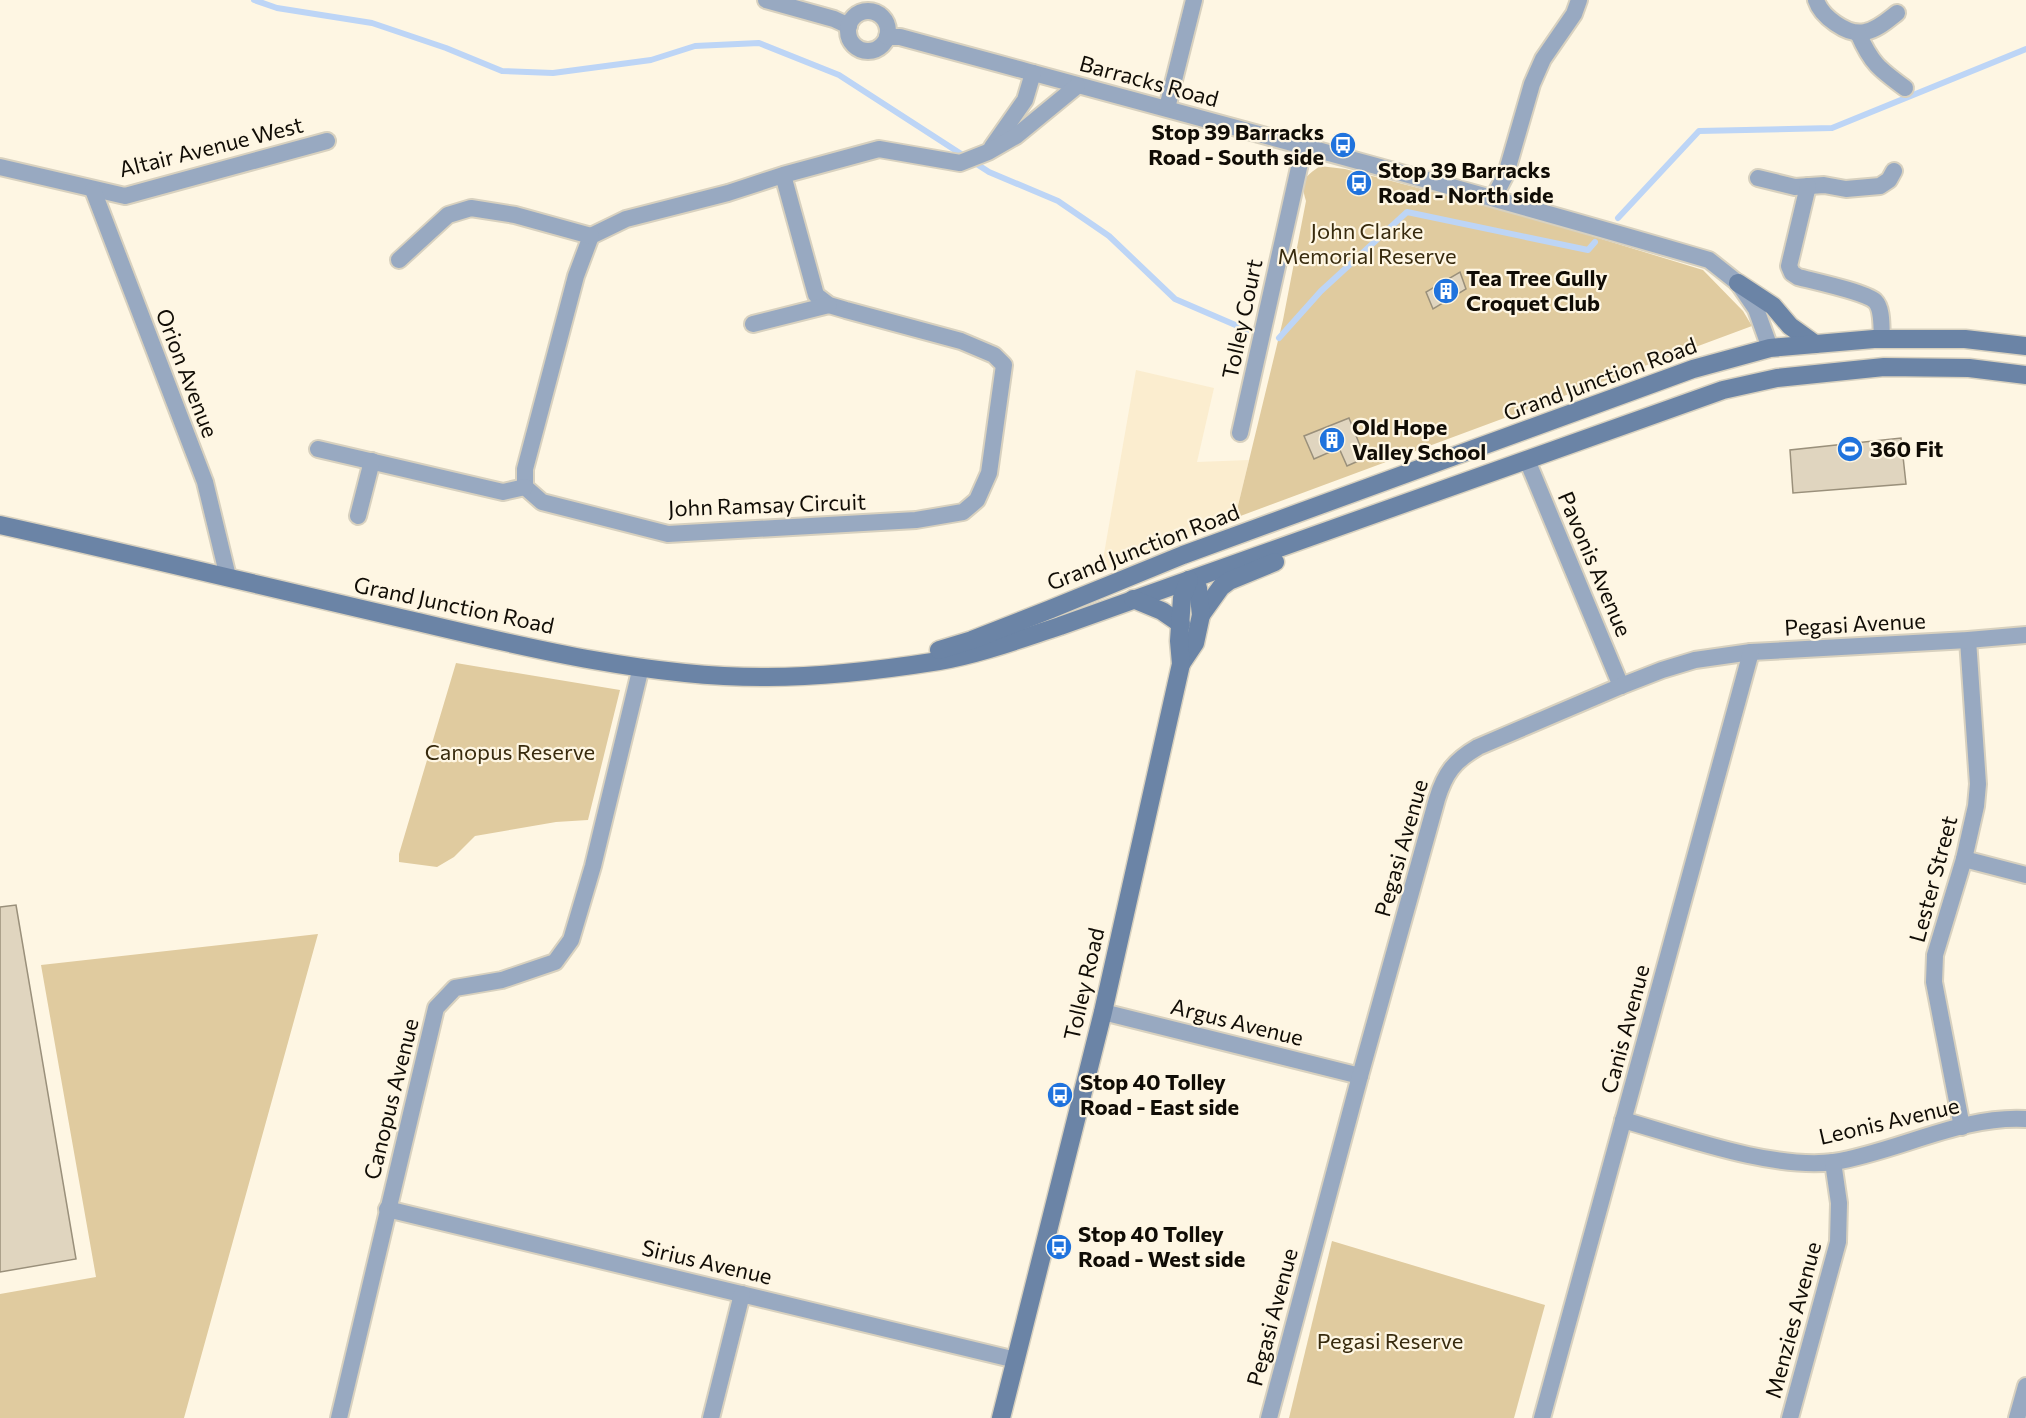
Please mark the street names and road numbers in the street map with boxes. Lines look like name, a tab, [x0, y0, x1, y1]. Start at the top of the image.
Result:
street label: Barracks Road	[1077, 49, 1222, 112]
street label: Altair Avenue West	[116, 111, 306, 182]
street label: Tolley Court	[1216, 256, 1267, 381]
street label: Orion Avenue	[151, 305, 224, 441]
street label: Grand Junction Road	[1499, 331, 1700, 426]
street label: Pavonis Avenue	[1553, 487, 1638, 640]
street label: John Ramsay Circuit	[667, 488, 866, 521]
street label: Grand Junction Road	[1043, 497, 1243, 596]
street label: Grand Junction Road	[352, 570, 557, 639]
street label: Pegasi Avenue	[1784, 606, 1926, 641]
street label: Pegasi Avenue	[1368, 776, 1433, 920]
street label: Lester Street	[1903, 813, 1962, 945]
street label: Tolley Road	[1057, 925, 1110, 1043]
street label: Canis Avenue	[1594, 961, 1655, 1096]
street label: Argus Avenue	[1168, 992, 1306, 1051]
street label: Canopus Avenue	[357, 1015, 424, 1182]
street label: Leonis Avenue	[1816, 1091, 1962, 1150]
street label: Sirius Avenue	[639, 1233, 775, 1290]
street label: Menzies Avenue	[1759, 1239, 1826, 1401]
street label: Pegasi Avenue	[1240, 1245, 1303, 1389]

